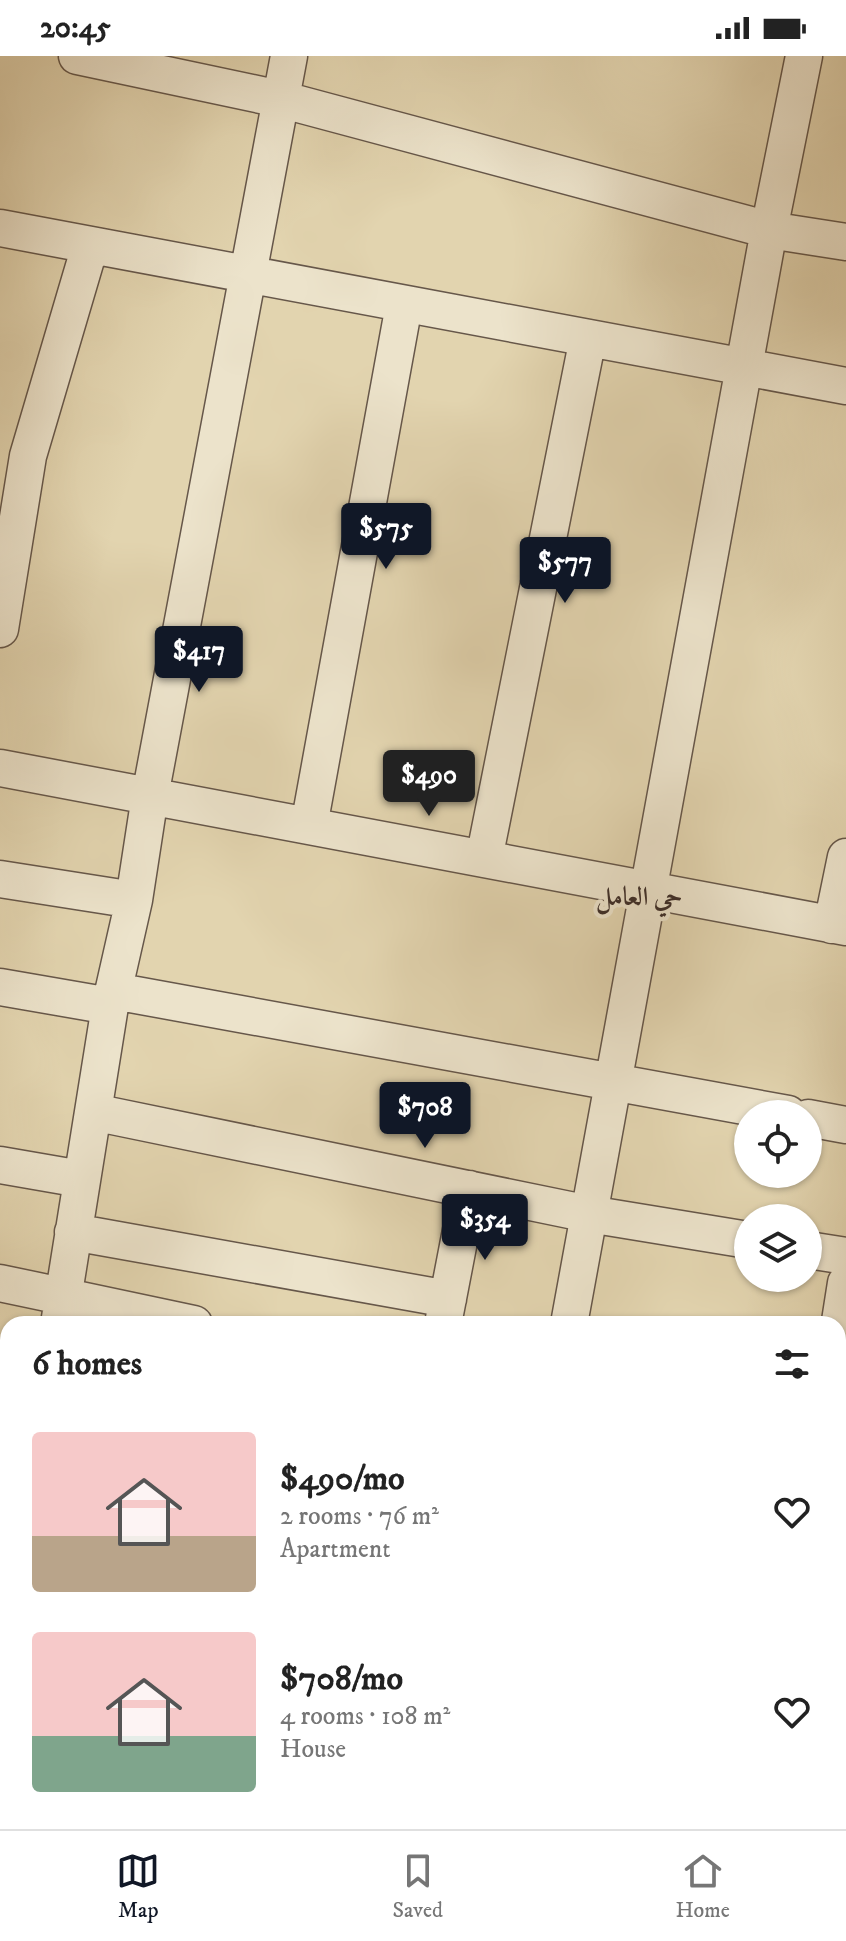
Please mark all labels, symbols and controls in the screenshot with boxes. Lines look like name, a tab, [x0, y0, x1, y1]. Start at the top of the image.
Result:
text: 20:45	[40, 10, 111, 47]
pin: $575	[339, 503, 433, 571]
text: $575	[359, 512, 413, 545]
pin: $577	[518, 537, 612, 605]
text: $577	[538, 546, 592, 579]
pin: $417	[152, 626, 246, 694]
text: $417	[173, 635, 225, 668]
pin: $490	[382, 750, 476, 818]
text: $490	[401, 759, 457, 792]
district label: حي العامل	[596, 881, 682, 918]
pin: $708	[378, 1082, 472, 1150]
text: $708	[398, 1091, 452, 1124]
map controls	[734, 1100, 822, 1292]
button: locate	[734, 1100, 822, 1188]
pin: $354	[438, 1194, 532, 1262]
text: $354	[460, 1203, 510, 1236]
button: layers	[734, 1204, 822, 1292]
icon: filters	[770, 1342, 814, 1386]
text: 6 homes	[32, 1343, 142, 1385]
text: $490/mo	[280, 1458, 405, 1500]
icon: home	[96, 1464, 192, 1560]
icon: heart	[770, 1490, 814, 1534]
text: 2 rooms · 76 m²	[280, 1500, 439, 1533]
text: Apartment	[280, 1533, 391, 1566]
text: $708/mo	[280, 1658, 403, 1700]
icon: home	[96, 1664, 192, 1760]
icon: heart	[770, 1690, 814, 1734]
text: 4 rooms · 108 m²	[280, 1700, 450, 1733]
text: House	[280, 1733, 346, 1766]
tab: Map	[116, 1849, 160, 1924]
tab: Saved	[393, 1849, 443, 1924]
tab: Home	[675, 1849, 730, 1924]

